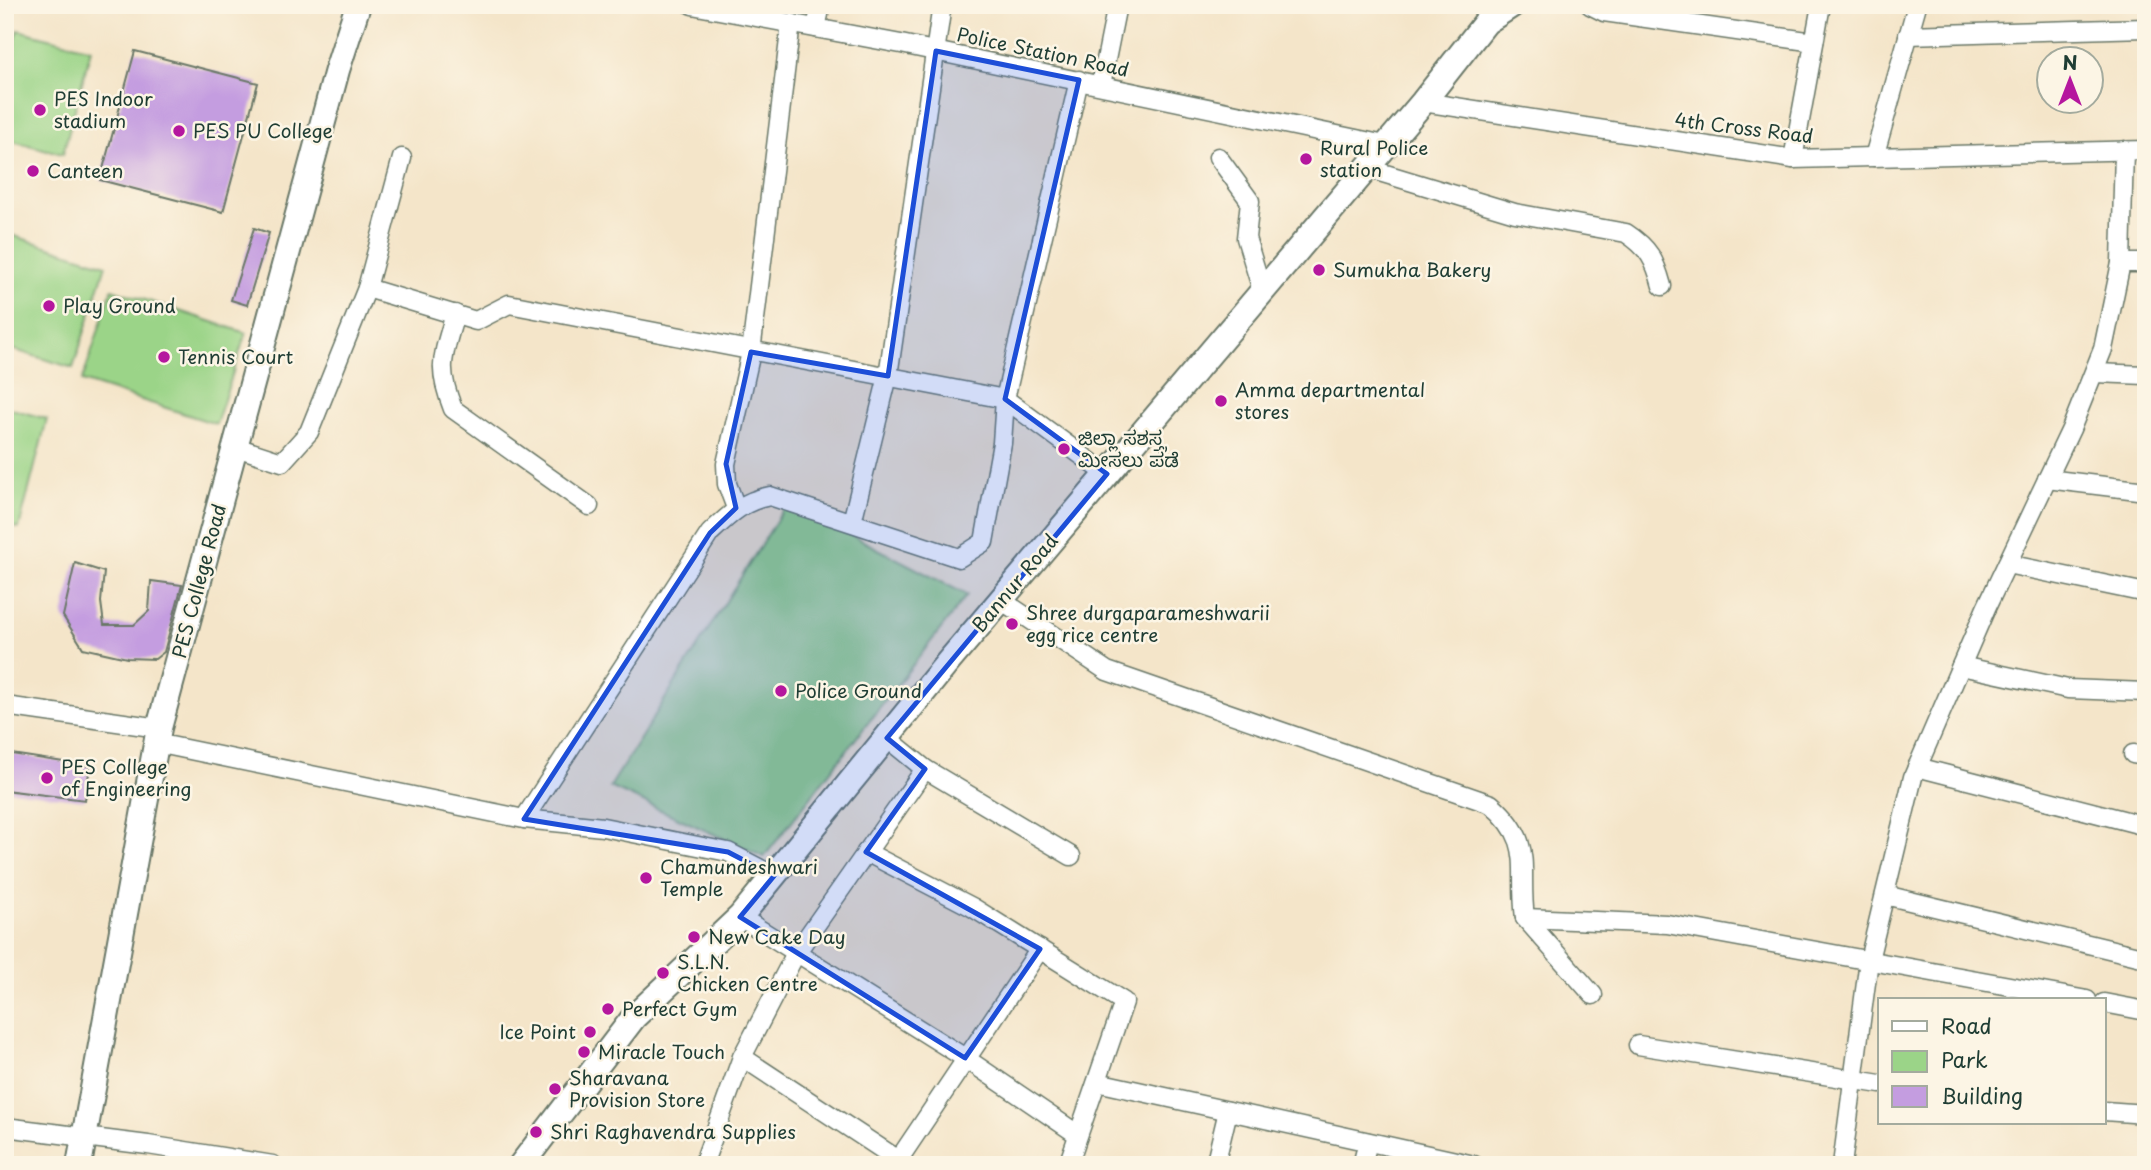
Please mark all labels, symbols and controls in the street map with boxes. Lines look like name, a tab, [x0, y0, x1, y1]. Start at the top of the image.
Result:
street label: Police Station Road	[955, 19, 1132, 83]
north arrow	[2036, 46, 2106, 116]
text: N	[2062, 48, 2078, 76]
place label: PES Indoor stadium	[54, 84, 153, 134]
marker: PES Indoor stadium	[32, 102, 48, 118]
street label: 4th Cross Road	[1673, 105, 1815, 149]
place label: PES PU College	[193, 116, 333, 144]
marker: PES PU College	[171, 123, 187, 139]
place label: Rural Police station	[1320, 133, 1428, 183]
marker: Rural Police station	[1298, 151, 1314, 167]
place label: Canteen	[47, 156, 123, 184]
marker: Canteen	[25, 163, 41, 179]
place label: Sumukha Bakery	[1333, 255, 1491, 283]
marker: Sumukha Bakery	[1311, 262, 1327, 278]
place label: Play Ground	[63, 291, 176, 319]
marker: Play Ground	[41, 298, 57, 314]
place label: Tennis Court	[178, 342, 293, 370]
marker: Tennis Court	[156, 349, 172, 365]
place label: Amma departmental stores	[1235, 375, 1425, 425]
marker: Amma departmental stores	[1213, 393, 1229, 409]
place label: ಜಿಲ್ಲಾ ಸಶಸ್ತ್ರ ಮೀಸಲು ಪಡೆ	[1078, 423, 1179, 473]
marker: ಜಿಲ್ಲಾ ಸಶಸ್ತ್ರ ಮೀಸಲು ಪಡೆ	[1056, 441, 1072, 457]
street label: PES College Road	[164, 501, 232, 661]
street label: Bannur Road	[965, 527, 1064, 638]
place label: Shree durgaparameshwarii egg rice centre	[1026, 598, 1270, 648]
marker: Shree durgaparameshwarii egg rice centre	[1004, 616, 1020, 632]
place label: Police Ground	[795, 676, 922, 704]
marker: Police Ground	[773, 683, 789, 699]
place label: PES College of Engineering	[61, 752, 192, 802]
marker: PES College of Engineering	[39, 770, 55, 786]
place label: Chamundeshwari Temple	[660, 852, 818, 902]
marker: Chamundeshwari Temple	[638, 870, 654, 886]
place label: New Cake Day	[708, 922, 846, 950]
marker: New Cake Day	[686, 929, 702, 945]
place label: S.L.N. Chicken Centre	[677, 947, 818, 997]
marker: S.L.N. Chicken Centre	[655, 965, 671, 981]
place label: Perfect Gym	[622, 994, 737, 1022]
legend	[1878, 998, 2106, 1124]
marker: Perfect Gym	[600, 1001, 616, 1017]
text: Road	[1941, 1009, 1992, 1041]
place label: Ice Point	[500, 1017, 576, 1045]
marker: Ice Point	[582, 1024, 598, 1040]
place label: Miracle Touch	[598, 1037, 725, 1065]
text: Park	[1941, 1043, 1988, 1075]
marker: Miracle Touch	[576, 1044, 592, 1060]
place label: Sharavana Provision Store	[569, 1063, 705, 1113]
text: Building	[1941, 1079, 2023, 1111]
marker: Sharavana Provision Store	[547, 1081, 563, 1097]
place label: Shri Raghavendra Supplies	[550, 1117, 796, 1145]
marker: Shri Raghavendra Supplies	[528, 1124, 544, 1140]

